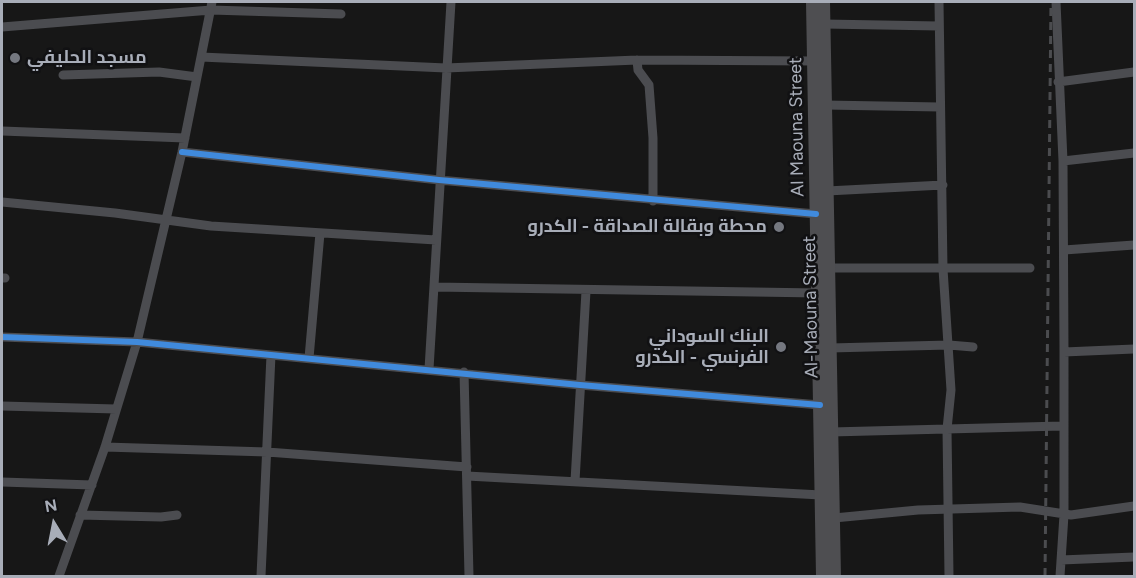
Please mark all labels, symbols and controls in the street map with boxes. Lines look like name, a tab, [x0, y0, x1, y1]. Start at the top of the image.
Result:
place label: مسجد الحليفي	[27, 47, 147, 69]
marker: مسجد الحليفي	[8, 51, 22, 65]
street label: Al Maouna Street	[785, 57, 809, 197]
place label: محطة وبقالة الصداقة - الكدرو	[527, 216, 767, 238]
marker: محطة وبقالة الصداقة - الكدرو	[772, 220, 786, 234]
street label: Al-Maouna Street	[799, 236, 823, 378]
place label: البنك السوداني الفرنسي - الكدرو	[635, 326, 769, 368]
marker: البنك السوداني الفرنسي - الكدرو	[774, 340, 788, 354]
north arrow	[24, 494, 84, 554]
text: N	[43, 495, 59, 516]

